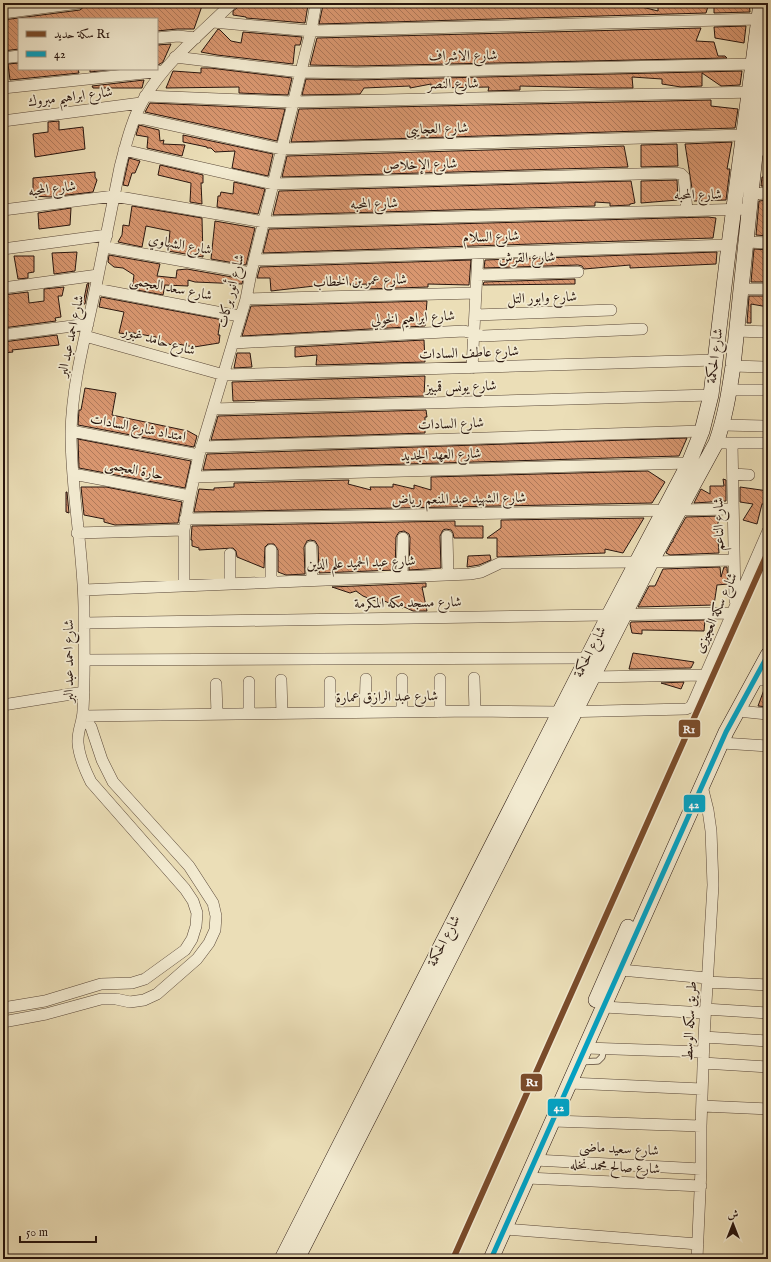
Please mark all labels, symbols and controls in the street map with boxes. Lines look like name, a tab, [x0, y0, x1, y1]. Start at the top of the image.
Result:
legend	[18, 18, 158, 70]
text: سكة حديد R1	[54, 27, 110, 42]
street label: شارع الاشراف	[428, 46, 498, 68]
text: 42	[54, 47, 66, 62]
street label: شارع النصر	[425, 75, 479, 95]
street label: شارع ابراهيم مبروك	[27, 83, 114, 115]
street label: شارع العجايبى	[405, 119, 469, 141]
street label: شارع الإخلاص	[382, 155, 458, 177]
street label: شارع المحبه	[27, 177, 77, 203]
street label: شارع المحبه	[674, 186, 722, 206]
street label: شارع المحبه	[350, 194, 398, 216]
street label: شارع السلام	[462, 227, 520, 250]
street label: شارع الشهاوي	[147, 231, 213, 261]
street label: شارع القرش	[498, 248, 556, 270]
street label: شارع أنور بركات	[211, 252, 251, 330]
street label: شارع عمر بن الخطاب	[313, 270, 408, 294]
street label: شارع سعد العجمى	[128, 271, 214, 307]
street label: شارع وابور التل	[507, 288, 577, 310]
street label: شارع احمد عبد البر	[53, 293, 90, 381]
street label: شارع ابراهيم الخولي	[371, 307, 456, 333]
street label: شارع حامد غبور	[118, 322, 197, 362]
street label: شارع الحكمة	[703, 327, 729, 385]
street label: شارع عاطف السادات	[419, 342, 519, 366]
street label: شارع يونس قمبيز	[423, 377, 497, 399]
street label: امتداد شارع السادات	[88, 410, 187, 448]
street label: شارع السادات	[418, 414, 485, 436]
street label: شارع العهد الجديد	[400, 445, 482, 467]
street label: حارة العجمى	[103, 456, 165, 484]
street label: شارع الشهيد عبد المنعم رياض	[392, 489, 526, 513]
street label: شارع الناعم	[710, 497, 732, 551]
street label: شارع عبد الحميد علم الدين	[306, 552, 416, 579]
street label: شارع سكة العجيزى	[690, 570, 744, 657]
street label: شارع مسجد مكه المكرمة	[354, 593, 462, 615]
street label: شارع احمد عبد البر	[60, 619, 80, 705]
street label: شارع الحكمة	[569, 623, 612, 682]
street label: شارع عبد الرازق عمارة	[336, 687, 438, 709]
line badge: R1	[678, 719, 701, 738]
text: R1	[683, 723, 695, 737]
line badge: 42	[683, 794, 706, 813]
text: 42	[688, 798, 700, 812]
street label: شارع الحكمة	[423, 912, 466, 971]
street label: طريق سكه الوسط	[679, 981, 701, 1061]
line badge: R1	[520, 1073, 543, 1092]
text: R1	[526, 1076, 538, 1090]
line badge: 42	[547, 1098, 570, 1117]
text: 42	[553, 1101, 565, 1115]
street label: شارع سعيد ماضي	[578, 1138, 659, 1164]
street label: شارع صالح محمد نخله	[569, 1156, 661, 1181]
north arrow	[713, 1204, 753, 1244]
text: ش	[728, 1208, 739, 1222]
scale bar	[20, 1218, 96, 1244]
text: 50 m	[26, 1225, 48, 1240]

